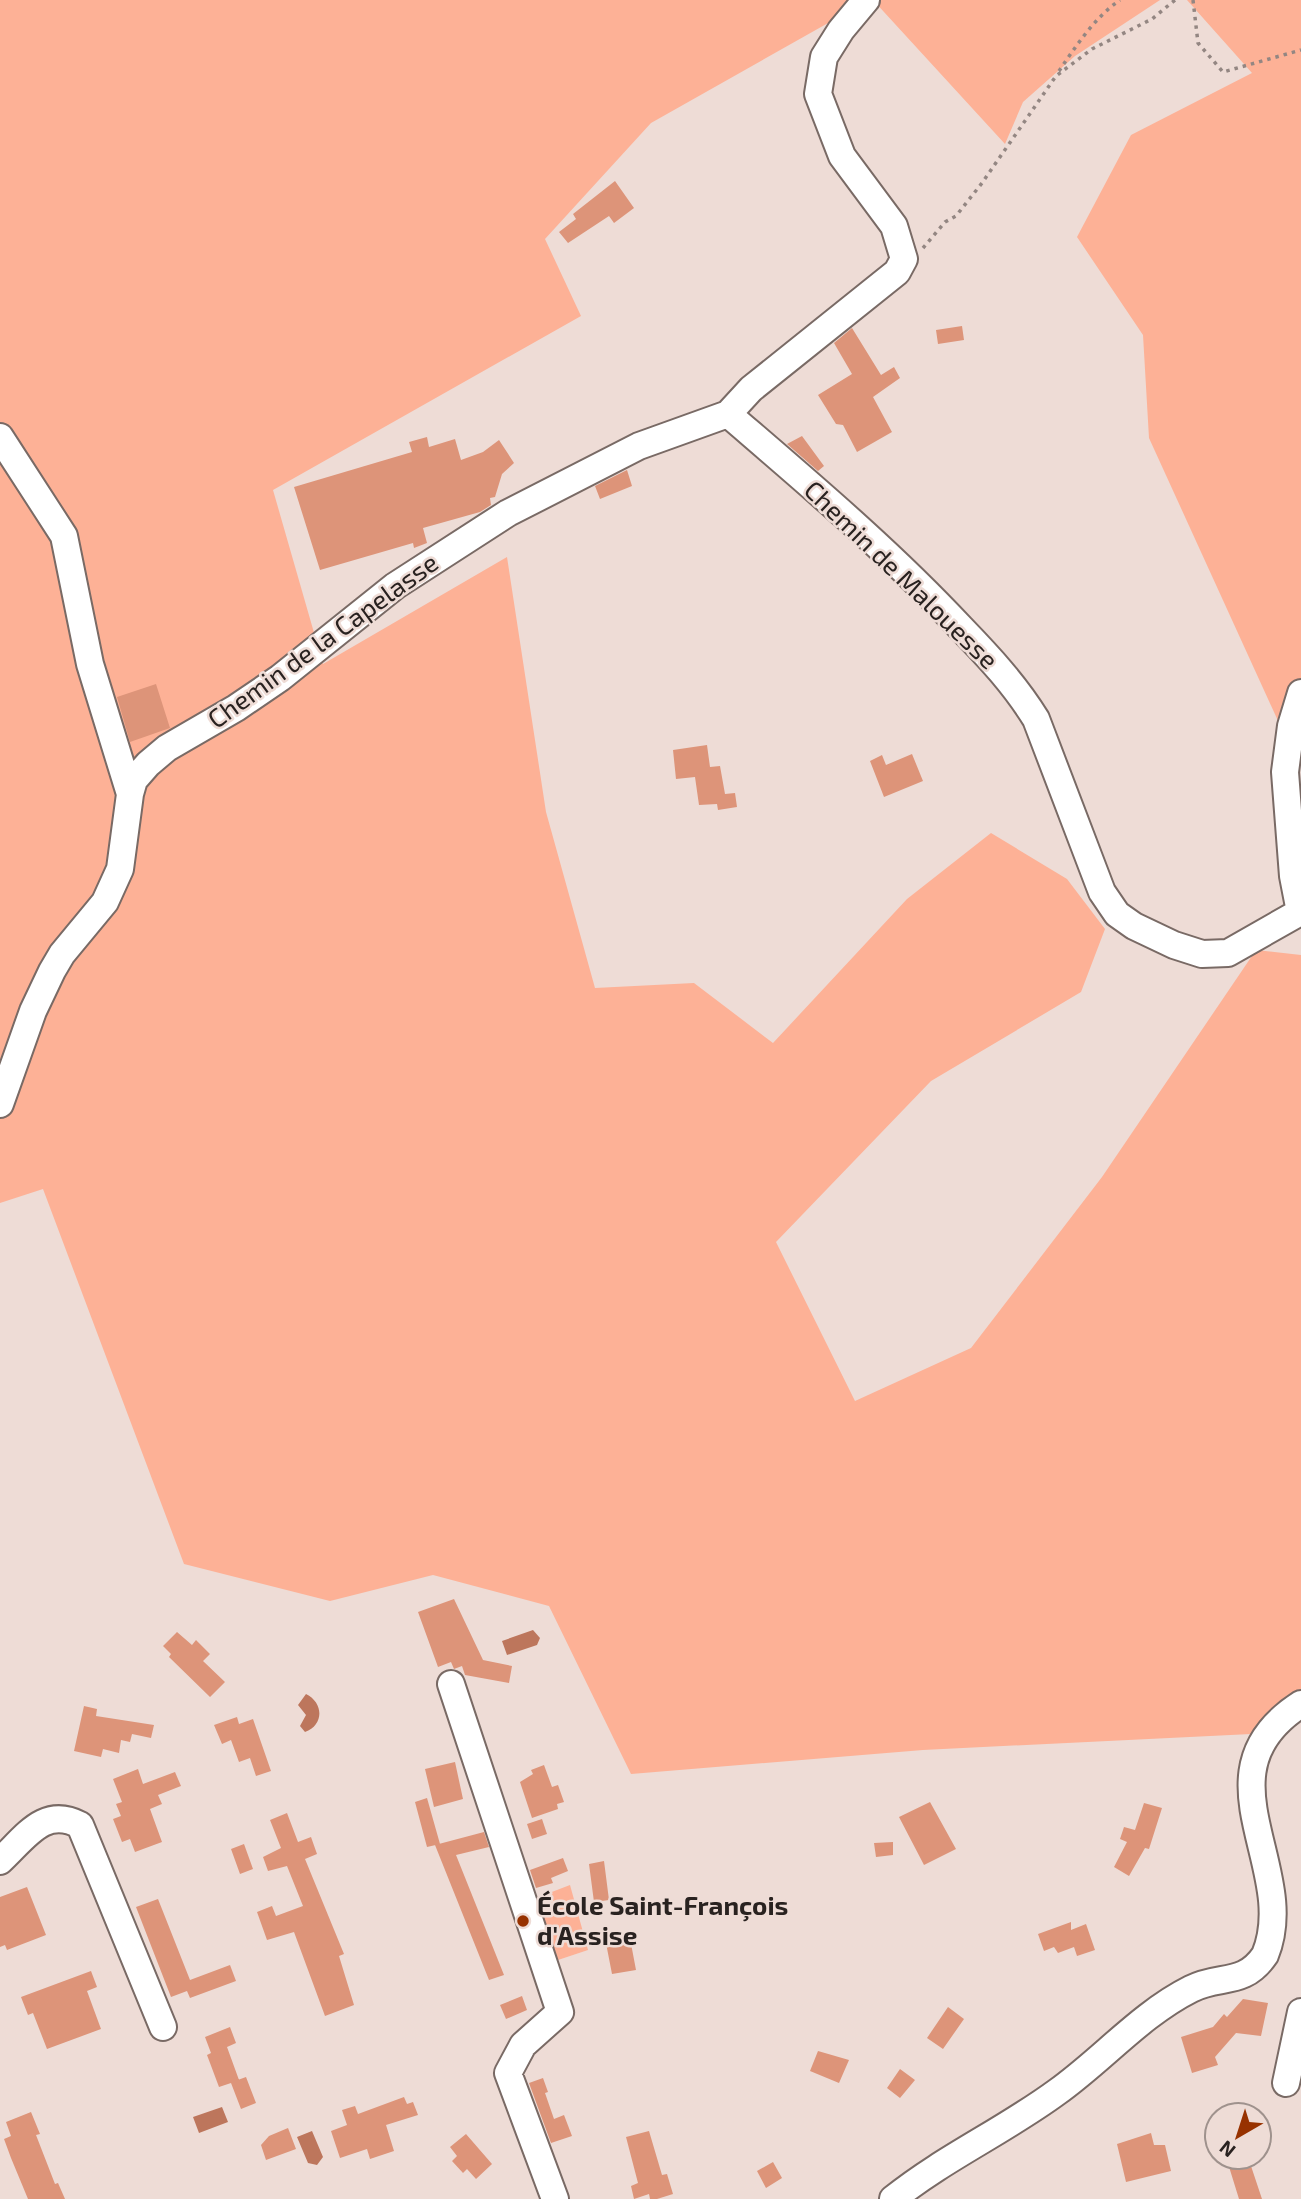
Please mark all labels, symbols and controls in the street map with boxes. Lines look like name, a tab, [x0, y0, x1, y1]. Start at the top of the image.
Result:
street label: Chemin de Malouesse	[799, 473, 1005, 674]
street label: Chemin de la Capelasse	[201, 546, 443, 734]
place label: École Saint-François d'Assise	[537, 1889, 788, 1950]
marker: École Saint-François d'Assise	[515, 1913, 531, 1929]
north arrow	[1203, 2101, 1273, 2171]
text: N	[1214, 2136, 1240, 2163]

